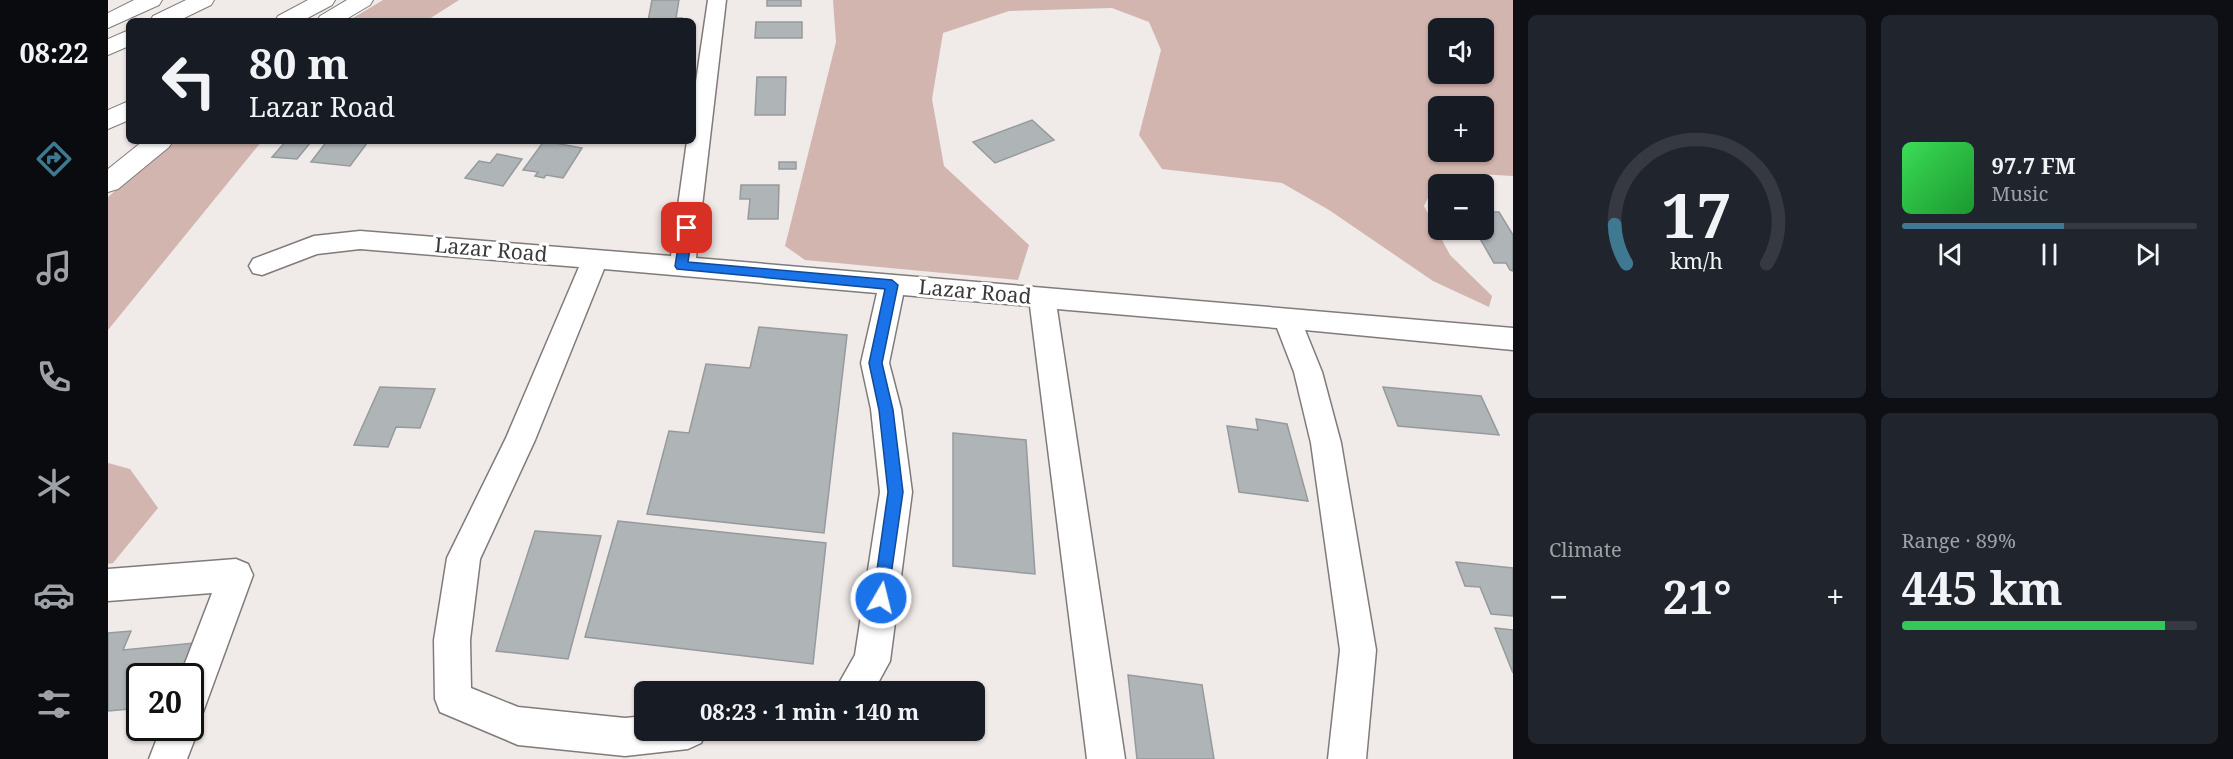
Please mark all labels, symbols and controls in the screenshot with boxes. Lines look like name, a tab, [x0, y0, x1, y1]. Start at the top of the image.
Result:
map controls	[1428, 18, 1494, 240]
button: sound	[1428, 18, 1494, 84]
text: 08:22	[19, 34, 89, 71]
text: 80 m	[249, 34, 349, 91]
icon: left	[150, 42, 228, 120]
text: Lazar Road	[249, 88, 395, 125]
button: +	[1428, 96, 1494, 162]
icon: directions	[33, 138, 75, 180]
text: 97.7 FM	[1992, 150, 2076, 180]
text: 17	[1661, 171, 1732, 256]
button: −	[1428, 174, 1494, 240]
text: Music	[1992, 180, 2048, 207]
pin	[661, 202, 712, 253]
icon: arrive	[670, 211, 703, 244]
street label: Lazar Road	[433, 230, 549, 268]
icon: previous	[1934, 238, 1967, 271]
icon: pause	[2033, 238, 2066, 271]
icon: next	[2131, 238, 2164, 271]
text: km/h	[1670, 246, 1723, 275]
icon: music	[33, 247, 75, 289]
street label: Lazar Road	[917, 272, 1033, 310]
icon: phone	[33, 356, 75, 398]
icon: climate	[33, 465, 75, 507]
text: Range · 89%	[1902, 527, 2016, 554]
text: Climate	[1549, 536, 1622, 563]
text: 445 km	[1902, 557, 2063, 618]
position arrow	[849, 566, 913, 630]
text: 21°	[1663, 566, 1732, 627]
icon: car	[33, 574, 75, 616]
text: −	[1549, 574, 1568, 619]
text: +	[1826, 574, 1844, 619]
speed limit sign: 20	[126, 663, 204, 741]
icon: filters	[33, 683, 75, 725]
text: 08:23 · 1 min · 140 m	[700, 696, 919, 726]

